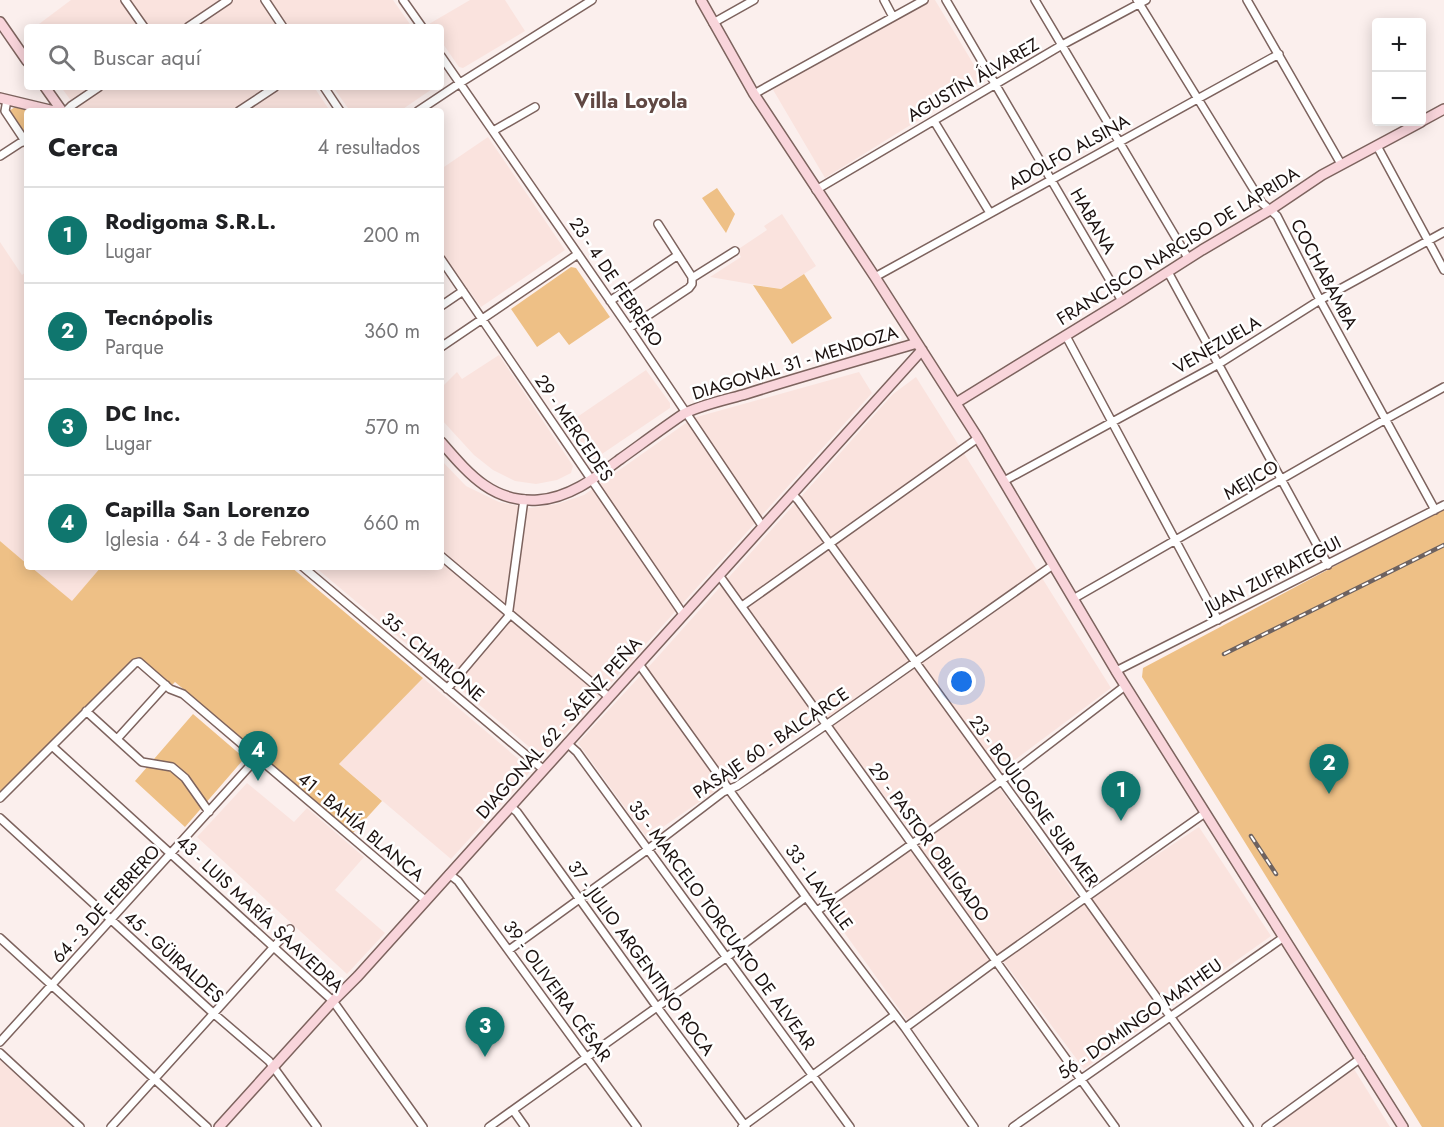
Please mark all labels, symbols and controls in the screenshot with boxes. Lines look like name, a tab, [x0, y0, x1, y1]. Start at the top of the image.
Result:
map controls	[1372, 18, 1426, 126]
button: +	[1372, 18, 1426, 72]
search box	[24, 24, 444, 90]
street label: AGUSTÍN ÁLVAREZ	[902, 32, 1044, 128]
icon: search	[45, 41, 78, 74]
text: Buscar aquí	[93, 41, 201, 73]
button: −	[1372, 72, 1426, 126]
district label: Villa Loyola	[573, 86, 688, 116]
street label: ADOLFO ALSINA	[1004, 108, 1135, 196]
text: Cerca	[48, 128, 118, 166]
text: 4 resultados	[318, 133, 420, 162]
street label: FRANCISCO NARCISO DE LAPRIDA	[1052, 160, 1304, 332]
street label: HABANA	[1064, 183, 1122, 259]
text: Rodigoma S.R.L.	[105, 205, 276, 237]
street label: 23 - 4 DE FEBRERO	[563, 212, 669, 352]
street label: COCHABAMBA	[1284, 214, 1364, 334]
text: 1	[62, 221, 73, 250]
text: 200 m	[363, 221, 420, 250]
text: Lugar	[105, 237, 152, 266]
text: Tecnópolis	[105, 301, 213, 333]
street label: VENEZUELA	[1168, 309, 1266, 381]
text: 2	[61, 317, 74, 346]
text: 360 m	[364, 317, 420, 346]
street label: DIAGONAL 31 - MENDOZA	[689, 319, 901, 407]
text: Parque	[105, 333, 164, 362]
street label: 29 - MERCEDES	[529, 369, 620, 487]
text: DC Inc.	[105, 397, 181, 429]
text: 3	[61, 413, 74, 442]
text: 570 m	[365, 413, 420, 442]
text: Lugar	[105, 429, 152, 458]
street label: MEJICO	[1219, 454, 1283, 506]
text: Capilla San Lorenzo	[105, 493, 310, 525]
text: 4	[61, 509, 74, 538]
text: 660 m	[363, 509, 420, 538]
text: Iglesia · 64 - 3 de Febrero	[105, 525, 327, 554]
street label: JUAN ZUFRIATEGUI	[1199, 529, 1346, 622]
street label: 35 - CHARLONE	[376, 606, 490, 708]
street label: DIAGONAL 62 - SÁENZ PEÑA	[470, 631, 648, 825]
your location	[947, 667, 976, 696]
street label: PASAJE 60 - BALCARCE	[688, 681, 854, 805]
street label: 23 - BOULOGNE SUR MER	[963, 710, 1105, 892]
pin: 4	[238, 732, 278, 781]
pin: 2	[1310, 744, 1348, 794]
street label: 29 - PASTOR OBLIGADO	[862, 757, 996, 927]
street label: 41 - BAHÍA BLANCA	[292, 766, 430, 888]
pin: 1	[1102, 772, 1140, 821]
street label: 35 - MARCELO TORCUATO DE ALVEAR	[622, 795, 822, 1055]
street label: 43 - LUIS MARÍA SAAVEDRA	[170, 829, 350, 999]
street label: 33 - LAVALLE	[779, 838, 859, 936]
street label: 64 - 3 DE FEBRERO	[46, 839, 166, 969]
street label: 37 - JULIO ARGENTINO ROCA	[561, 855, 721, 1061]
street label: 45 - GÜIRALDES	[118, 905, 230, 1009]
street label: 39 - OLIVEIRA CÉSAR	[497, 915, 617, 1067]
street label: 56 - DOMINGO MATHEU	[1052, 952, 1228, 1086]
pin: 3	[466, 1008, 504, 1057]

